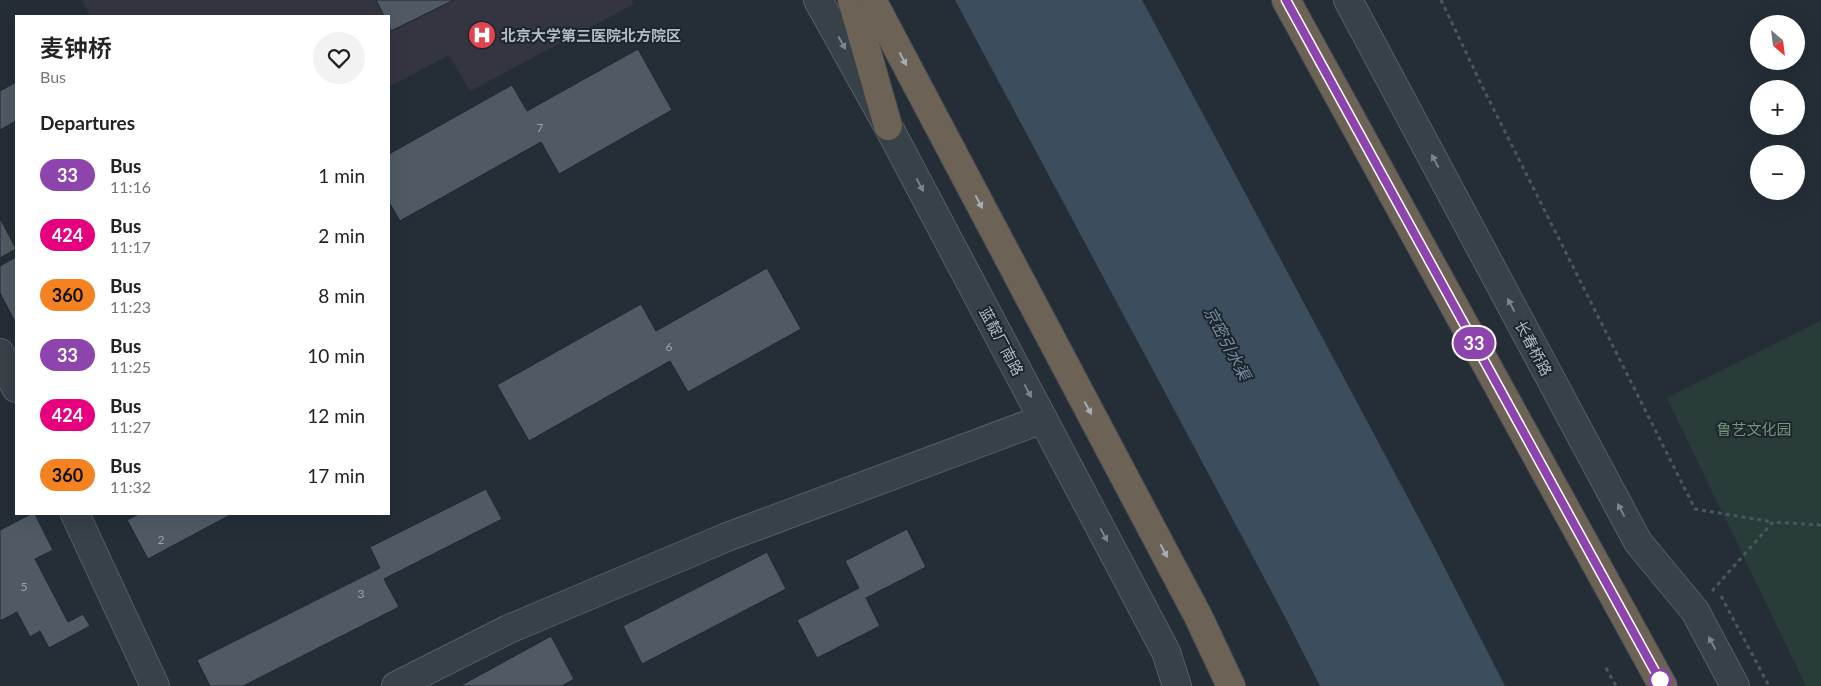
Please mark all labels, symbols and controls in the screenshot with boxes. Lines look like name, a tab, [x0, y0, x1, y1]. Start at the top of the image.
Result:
north arrow	[1750, 15, 1805, 70]
map controls	[1750, 15, 1805, 200]
hospital icon: 北京大学第三医院北方院区	[467, 20, 497, 50]
place label: 北京大学第三医院北方院区	[501, 26, 681, 44]
button: heart	[313, 32, 365, 84]
text: 麦钟桥	[40, 33, 112, 62]
one-way arrow	[838, 35, 846, 50]
one-way arrow	[899, 51, 907, 66]
text: Bus	[40, 67, 66, 86]
button: +	[1750, 80, 1805, 135]
text: Departures	[40, 111, 135, 134]
house number: 7	[537, 120, 544, 135]
button: −	[1750, 145, 1805, 200]
text: Bus	[110, 154, 141, 177]
one-way arrow	[1430, 155, 1439, 168]
text: 33	[57, 164, 78, 186]
text: 1 min	[318, 164, 365, 187]
text: 11:16	[110, 177, 151, 196]
one-way arrow	[916, 178, 924, 193]
one-way arrow	[975, 195, 983, 209]
text: Bus	[110, 214, 141, 237]
text: 424	[52, 224, 83, 246]
text: 2 min	[318, 224, 365, 247]
text: 11:17	[110, 237, 151, 256]
text: Bus	[110, 274, 141, 297]
text: 360	[52, 284, 83, 306]
text: 8 min	[318, 284, 365, 307]
text: 11:23	[110, 297, 151, 316]
one-way arrow	[1507, 298, 1515, 312]
water label: 京密引水渠	[1201, 303, 1256, 385]
street label: 蓝靛厂南路	[976, 304, 1028, 378]
street label: 长春桥路	[1512, 317, 1556, 379]
line badge: 33	[1452, 327, 1496, 359]
text: 33	[1464, 332, 1484, 354]
text: Bus	[110, 334, 141, 357]
house number: 6	[666, 339, 673, 354]
text: 33	[57, 344, 78, 366]
text: 10 min	[307, 344, 365, 367]
text: 11:25	[110, 357, 151, 376]
one-way arrow	[1024, 384, 1032, 398]
text: Bus	[110, 394, 141, 417]
one-way arrow	[1084, 400, 1092, 415]
text: 424	[52, 404, 83, 426]
text: 12 min	[307, 404, 365, 427]
text: 11:27	[110, 417, 151, 436]
park label: 鲁艺文化园	[1716, 420, 1792, 438]
text: Bus	[110, 454, 141, 477]
text: 360	[52, 464, 83, 486]
text: 17 min	[307, 464, 365, 487]
text: 11:32	[110, 477, 151, 496]
one-way arrow	[1616, 503, 1625, 517]
one-way arrow	[1100, 527, 1108, 542]
house number: 2	[158, 532, 165, 547]
one-way arrow	[1160, 544, 1168, 559]
house number: 5	[21, 579, 28, 594]
house number: 3	[358, 586, 365, 601]
one-way arrow	[1708, 636, 1716, 650]
unlabelled marker	[1649, 669, 1671, 686]

